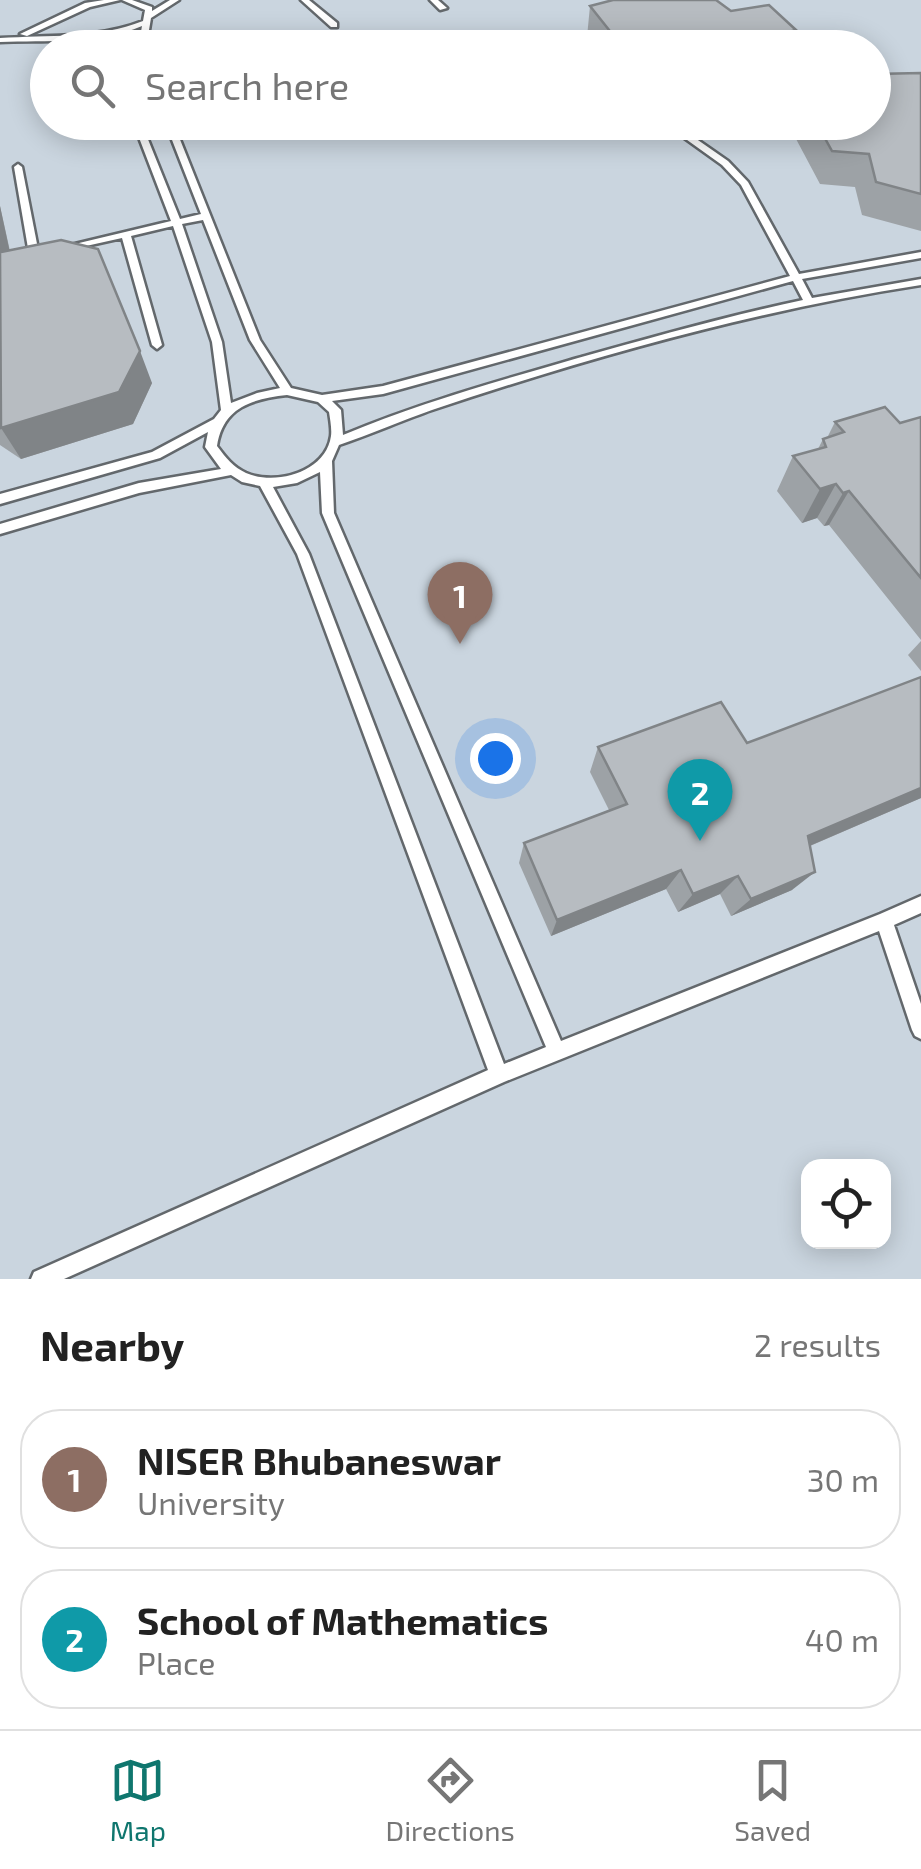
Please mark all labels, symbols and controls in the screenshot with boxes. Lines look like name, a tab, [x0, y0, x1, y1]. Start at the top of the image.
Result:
search box	[30, 30, 891, 140]
icon: search	[65, 58, 120, 113]
text: Search here	[145, 62, 349, 108]
pin: 1	[428, 562, 492, 644]
your location	[470, 733, 521, 784]
pin: 2	[668, 758, 732, 841]
map controls	[801, 1159, 891, 1249]
button: locate	[801, 1159, 891, 1249]
text: Nearby	[40, 1319, 184, 1369]
text: 2 results	[754, 1325, 881, 1363]
text: NISER Bhubaneswar	[137, 1437, 501, 1483]
text: 1	[68, 1460, 81, 1498]
text: 30 m	[807, 1460, 879, 1498]
text: University	[137, 1483, 285, 1521]
text: School of Mathematics	[137, 1597, 548, 1643]
text: 2	[65, 1620, 84, 1658]
text: 40 m	[805, 1620, 879, 1658]
text: Place	[137, 1643, 216, 1681]
tab: Map	[110, 1753, 166, 1847]
tab: Directions	[386, 1753, 515, 1847]
tab: Saved	[734, 1753, 811, 1847]

